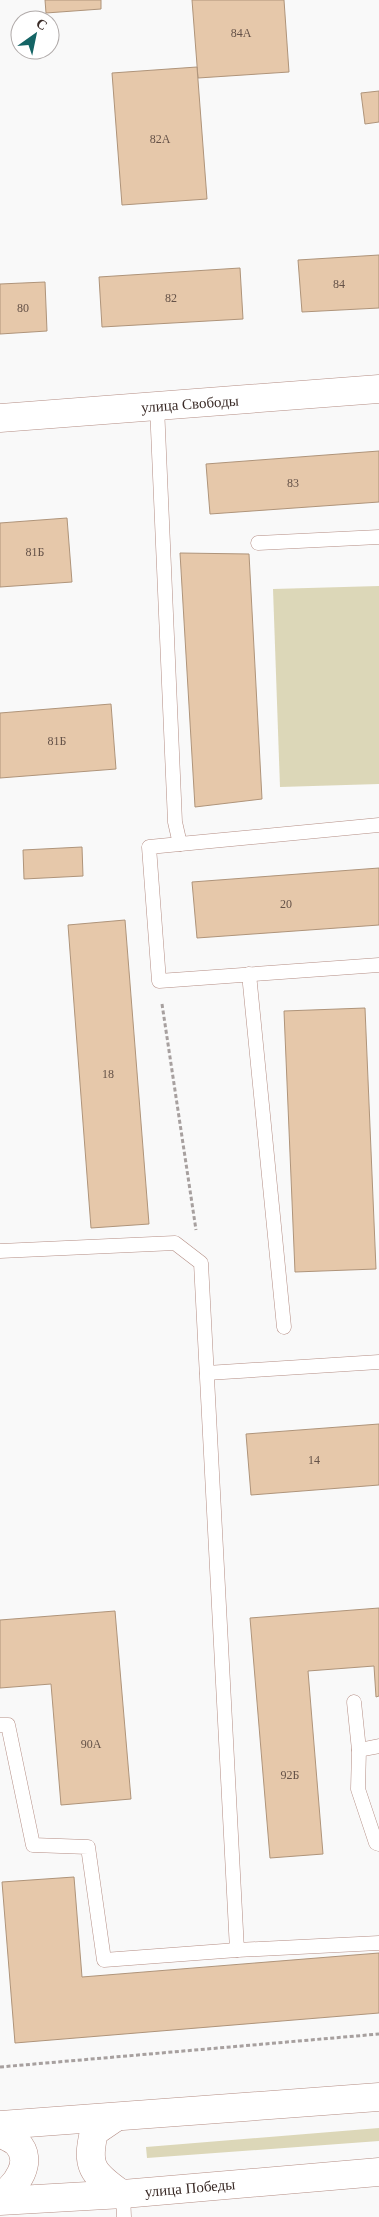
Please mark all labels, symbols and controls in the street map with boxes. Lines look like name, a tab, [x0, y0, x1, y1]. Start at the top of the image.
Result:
north arrow	[10, 10, 60, 60]
text: С	[33, 15, 50, 34]
house number: 84А	[231, 26, 252, 40]
house number: 82А	[150, 132, 171, 146]
house number: 84	[333, 277, 345, 291]
house number: 82	[165, 291, 177, 305]
house number: 80	[17, 301, 29, 315]
street label: улица Свободы	[141, 393, 239, 415]
house number: 83	[287, 476, 299, 490]
house number: 81Б	[26, 545, 45, 559]
house number: 81Б	[48, 734, 67, 748]
house number: 20	[280, 897, 292, 911]
house number: 18	[102, 1067, 114, 1081]
house number: 14	[308, 1453, 320, 1467]
house number: 90А	[81, 1737, 102, 1751]
house number: 92Б	[281, 1768, 300, 1782]
street label: улица Победы	[144, 2176, 236, 2200]

